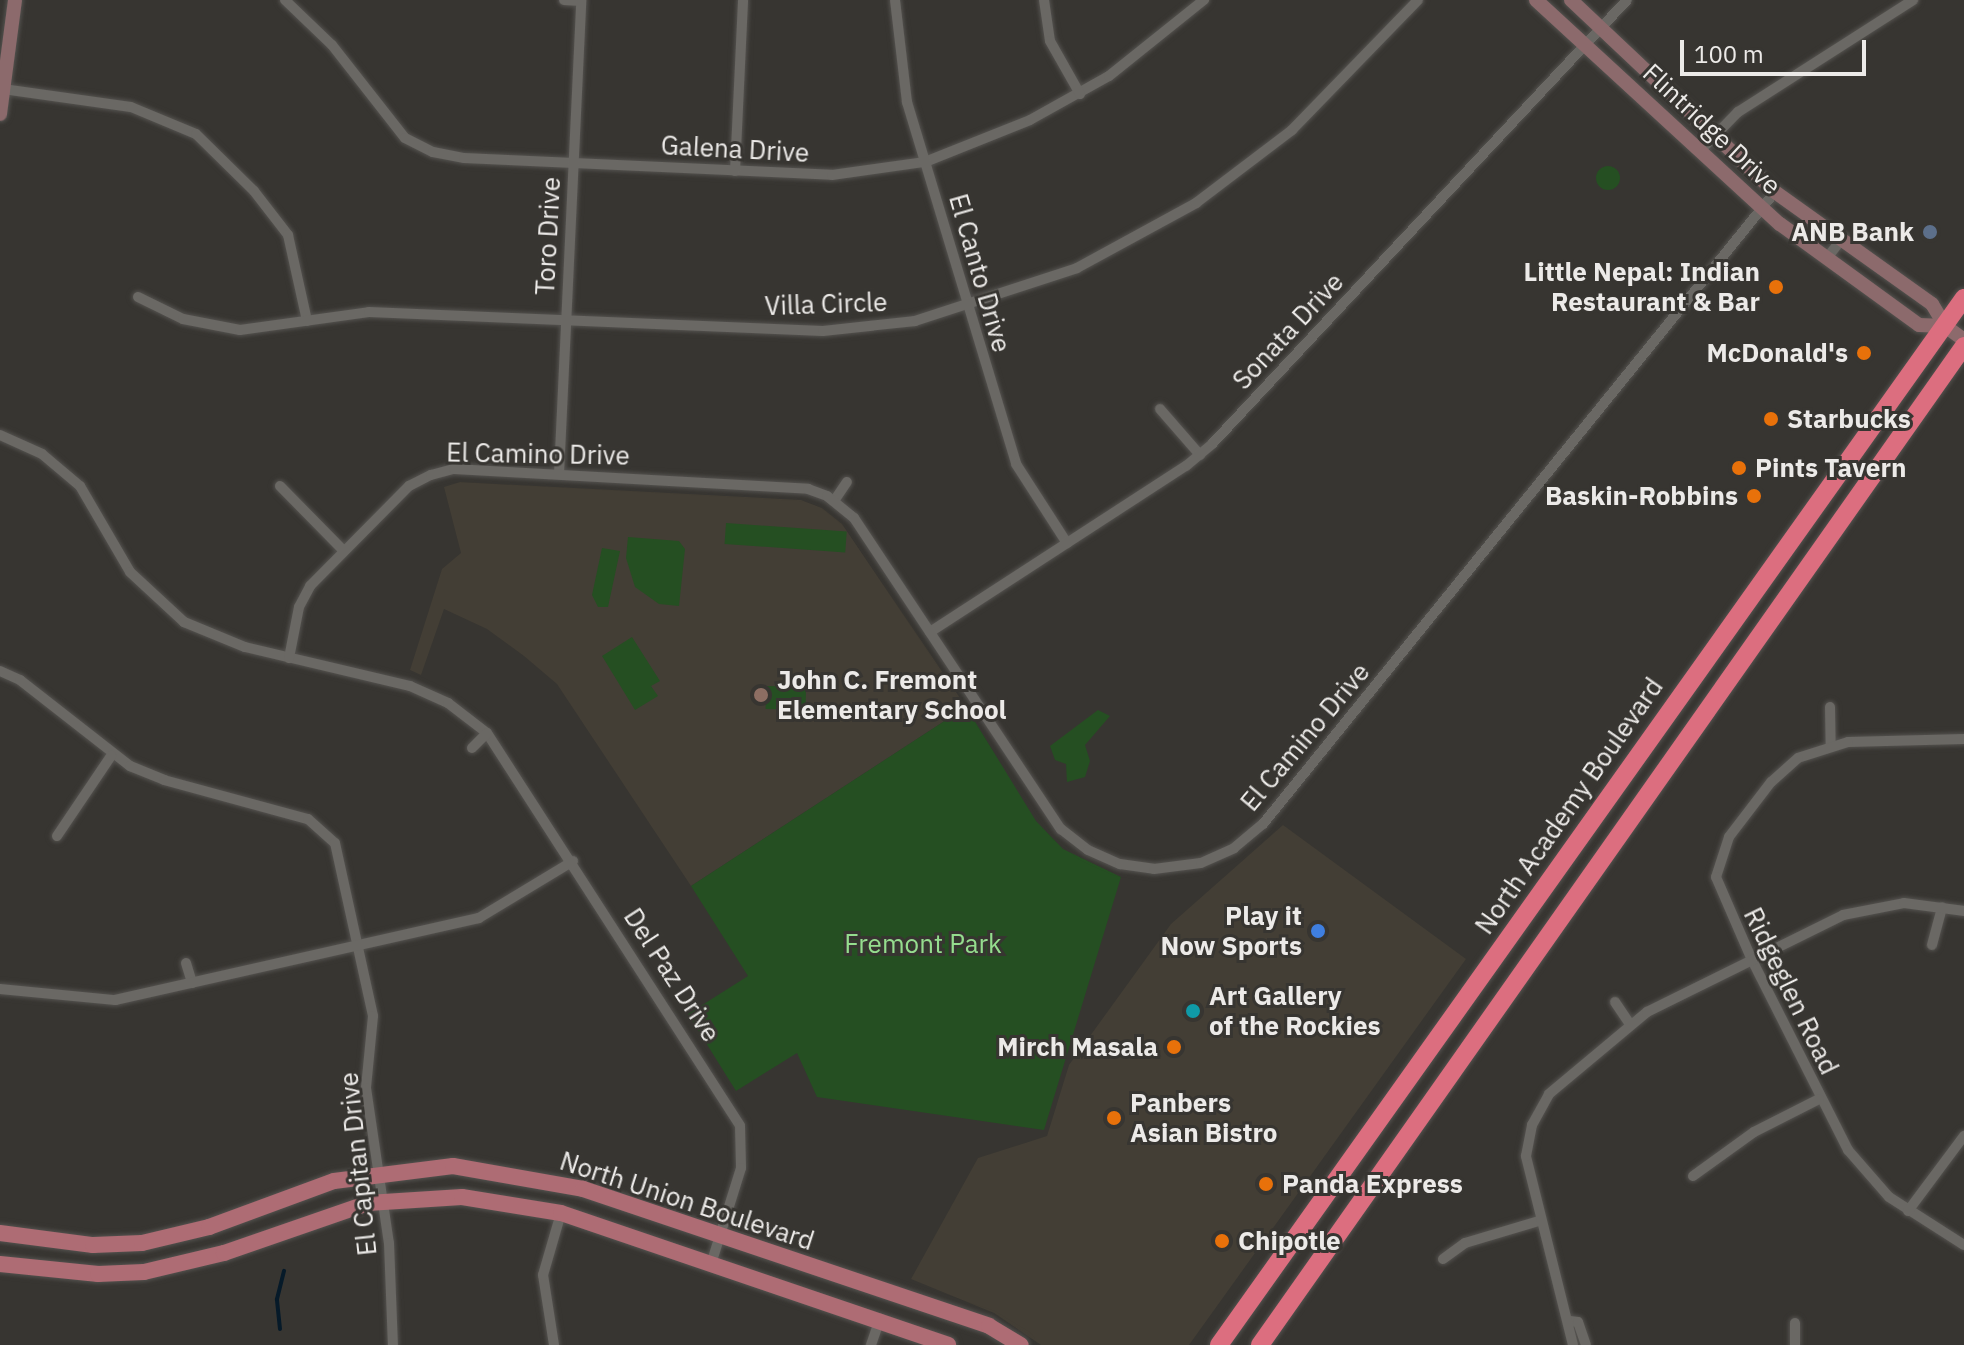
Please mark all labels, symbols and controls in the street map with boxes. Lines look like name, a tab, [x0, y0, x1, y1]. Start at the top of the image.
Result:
scale bar	[1684, 24, 1870, 74]
text: 100 m	[1694, 38, 1764, 70]
street label: Flintridge Drive	[1636, 57, 1788, 201]
street label: Galena Drive	[660, 130, 810, 168]
street label: Toro Drive	[529, 176, 567, 296]
street label: El Canto Drive	[943, 190, 1017, 356]
place label: ANB Bank	[1791, 216, 1914, 248]
marker: ANB Bank	[1921, 223, 1939, 241]
place label: Little Nepal: Indian Restaurant & Bar	[1523, 256, 1760, 318]
street label: Sonata Drive	[1226, 266, 1350, 396]
marker: Little Nepal: Indian Restaurant & Bar	[1767, 278, 1785, 296]
street label: Villa Circle	[764, 286, 888, 322]
place label: McDonald's	[1706, 337, 1848, 369]
marker: McDonald's	[1855, 344, 1873, 362]
place label: Starbucks	[1787, 403, 1911, 435]
marker: Starbucks	[1762, 410, 1780, 428]
street label: El Camino Drive	[446, 437, 630, 471]
place label: Pints Tavern	[1755, 452, 1906, 484]
marker: Pints Tavern	[1730, 459, 1748, 477]
place label: Baskin-Robbins	[1545, 480, 1738, 512]
marker: Baskin-Robbins	[1745, 487, 1763, 505]
street label: El Camino Drive	[1234, 657, 1376, 817]
place label: John C. Fremont Elementary School	[777, 664, 1006, 726]
street label: North Academy Boulevard	[1469, 672, 1669, 940]
marker: John C. Fremont Elementary School	[752, 686, 770, 704]
place label: Play it Now Sports	[1160, 900, 1302, 962]
street label: Del Paz Drive	[617, 902, 727, 1048]
street label: Ridgeglen Road	[1737, 902, 1845, 1080]
marker: Play it Now Sports	[1309, 922, 1327, 940]
park label: Fremont Park	[844, 928, 1002, 960]
place label: Art Gallery of the Rockies	[1209, 980, 1381, 1042]
marker: Art Gallery of the Rockies	[1184, 1002, 1202, 1020]
place label: Mirch Masala	[997, 1031, 1158, 1063]
marker: Mirch Masala	[1165, 1038, 1183, 1056]
street label: El Capitan Drive	[333, 1071, 383, 1257]
place label: Panbers Asian Bistro	[1130, 1087, 1277, 1148]
marker: Panbers Asian Bistro	[1105, 1109, 1123, 1127]
street label: North Union Boulevard	[556, 1145, 818, 1257]
place label: Panda Express	[1282, 1168, 1463, 1200]
marker: Panda Express	[1257, 1175, 1275, 1193]
place label: Chipotle	[1238, 1225, 1341, 1257]
marker: Chipotle	[1213, 1232, 1231, 1250]

